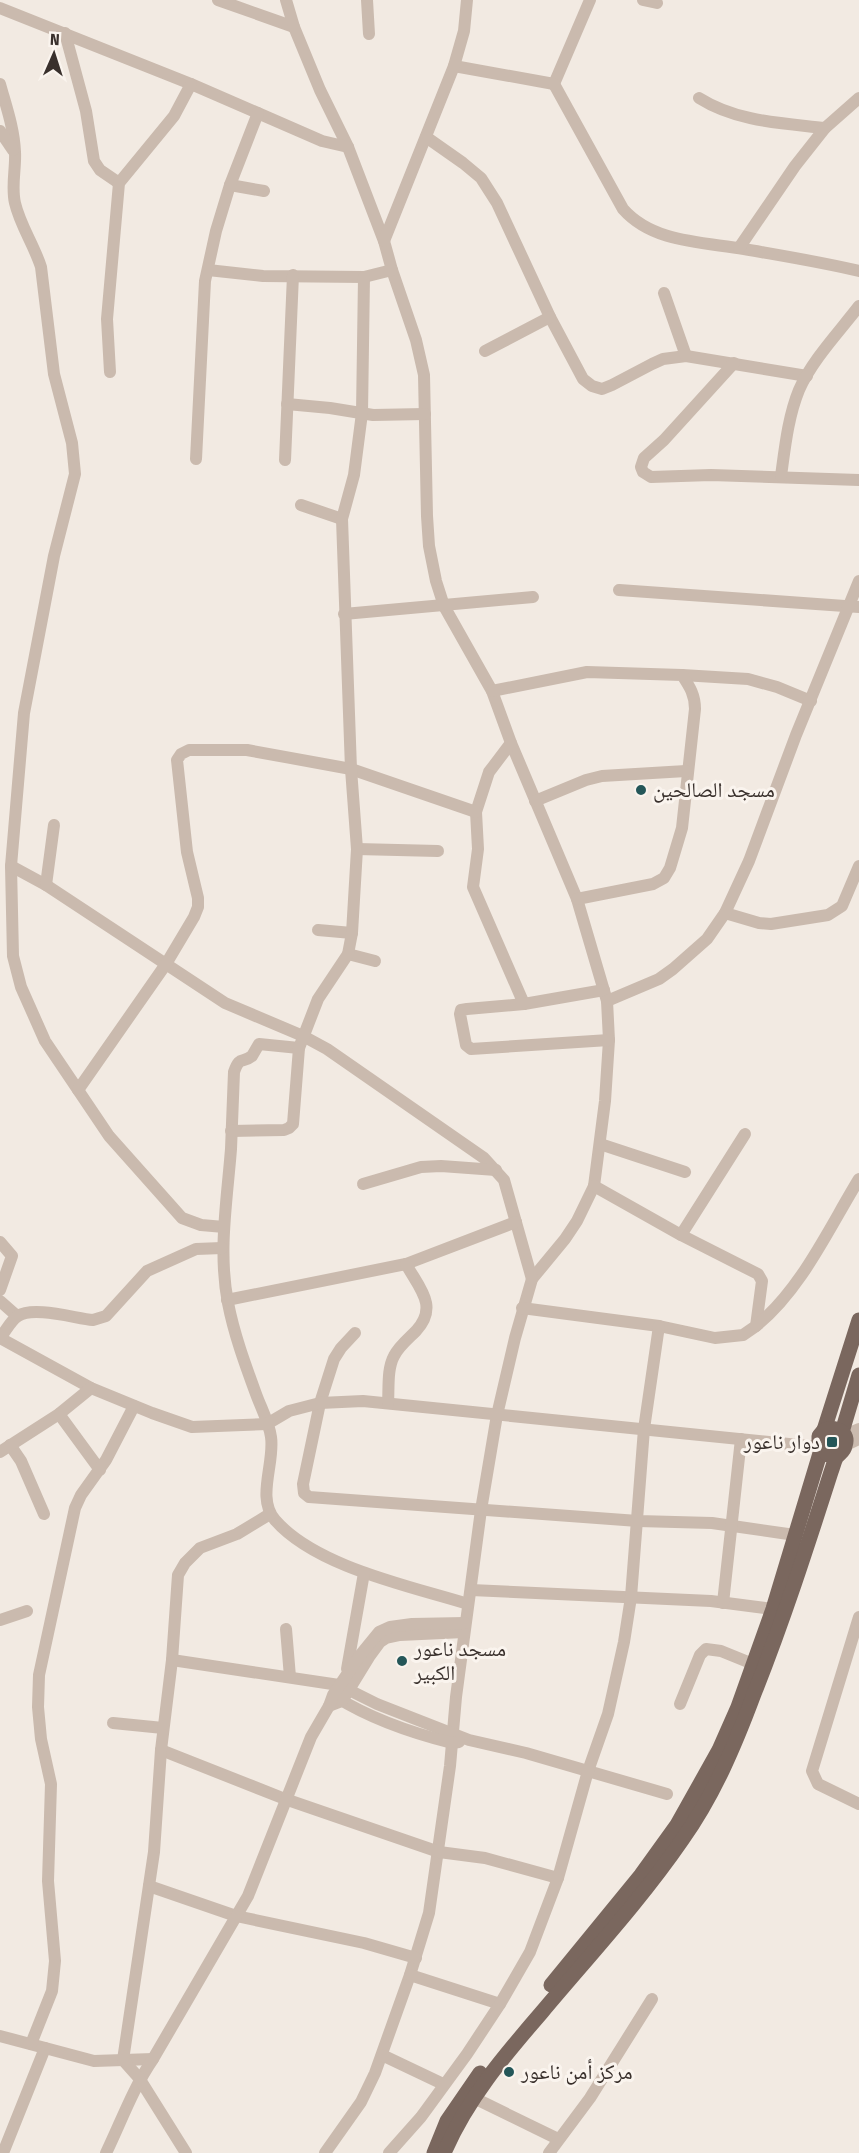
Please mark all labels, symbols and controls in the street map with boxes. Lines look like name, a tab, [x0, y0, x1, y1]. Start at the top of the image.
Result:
north arrow	[24, 24, 84, 84]
text: N	[49, 30, 60, 49]
place label: مسجد الصالحين	[653, 777, 775, 803]
marker: مسجد الصالحين	[634, 783, 648, 797]
place label: دوار ناعور	[743, 1429, 820, 1455]
marker: دوار ناعور	[825, 1435, 839, 1449]
place label: مسجد ناعور الكبير	[413, 1636, 506, 1686]
marker: مسجد ناعور الكبير	[395, 1654, 409, 1668]
place label: مركز أمن ناعور	[520, 2059, 633, 2085]
marker: مركز أمن ناعور	[502, 2065, 516, 2079]

